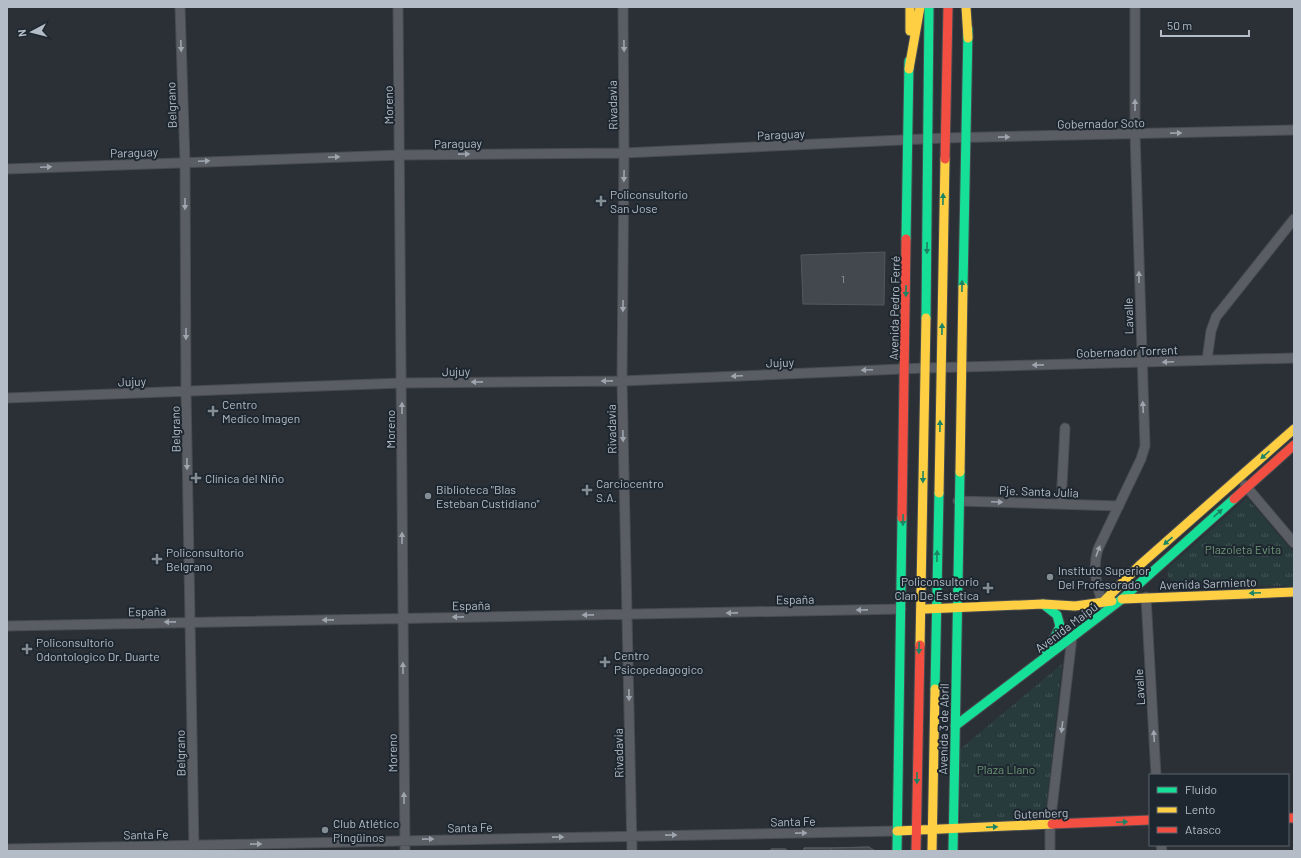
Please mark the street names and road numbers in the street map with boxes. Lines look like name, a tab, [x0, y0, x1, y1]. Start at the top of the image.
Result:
street label: Rivadavia	[605, 80, 619, 130]
street label: Belgrano	[163, 82, 179, 128]
street label: Moreno	[381, 86, 395, 124]
street label: Gobernador Soto	[1057, 115, 1145, 131]
street label: Paraguay	[757, 126, 806, 142]
street label: Paraguay	[434, 136, 483, 150]
street label: Paraguay	[110, 144, 159, 160]
street label: Avenida Pedro Ferré	[886, 256, 902, 360]
street label: Lavalle	[1121, 298, 1135, 334]
street label: Gobernador Torrent	[1076, 342, 1178, 360]
street label: Jujuy	[766, 354, 795, 369]
street label: Jujuy	[442, 364, 471, 378]
street label: Jujuy	[118, 373, 147, 388]
street label: Rivadavia	[604, 404, 618, 454]
street label: Belgrano	[168, 406, 182, 452]
street label: Moreno	[383, 410, 397, 448]
street label: Pje. Santa Julia	[999, 483, 1079, 499]
street label: Avenida Sarmiento	[1159, 574, 1257, 592]
street label: España	[776, 592, 814, 606]
street label: España	[452, 598, 490, 612]
street label: Avenida Maipú	[1032, 599, 1100, 655]
street label: España	[128, 604, 166, 618]
street label: Lavalle	[1131, 668, 1147, 706]
street label: Avenida 3 de Abril	[935, 683, 951, 775]
street label: Rivadavia	[611, 728, 625, 778]
street label: Belgrano	[173, 730, 187, 776]
street label: Moreno	[385, 734, 399, 772]
street label: Gutenberg	[1014, 805, 1068, 821]
street label: Santa Fe	[770, 814, 816, 828]
street label: Santa Fe	[447, 820, 493, 834]
street label: Santa Fe	[123, 827, 169, 841]

